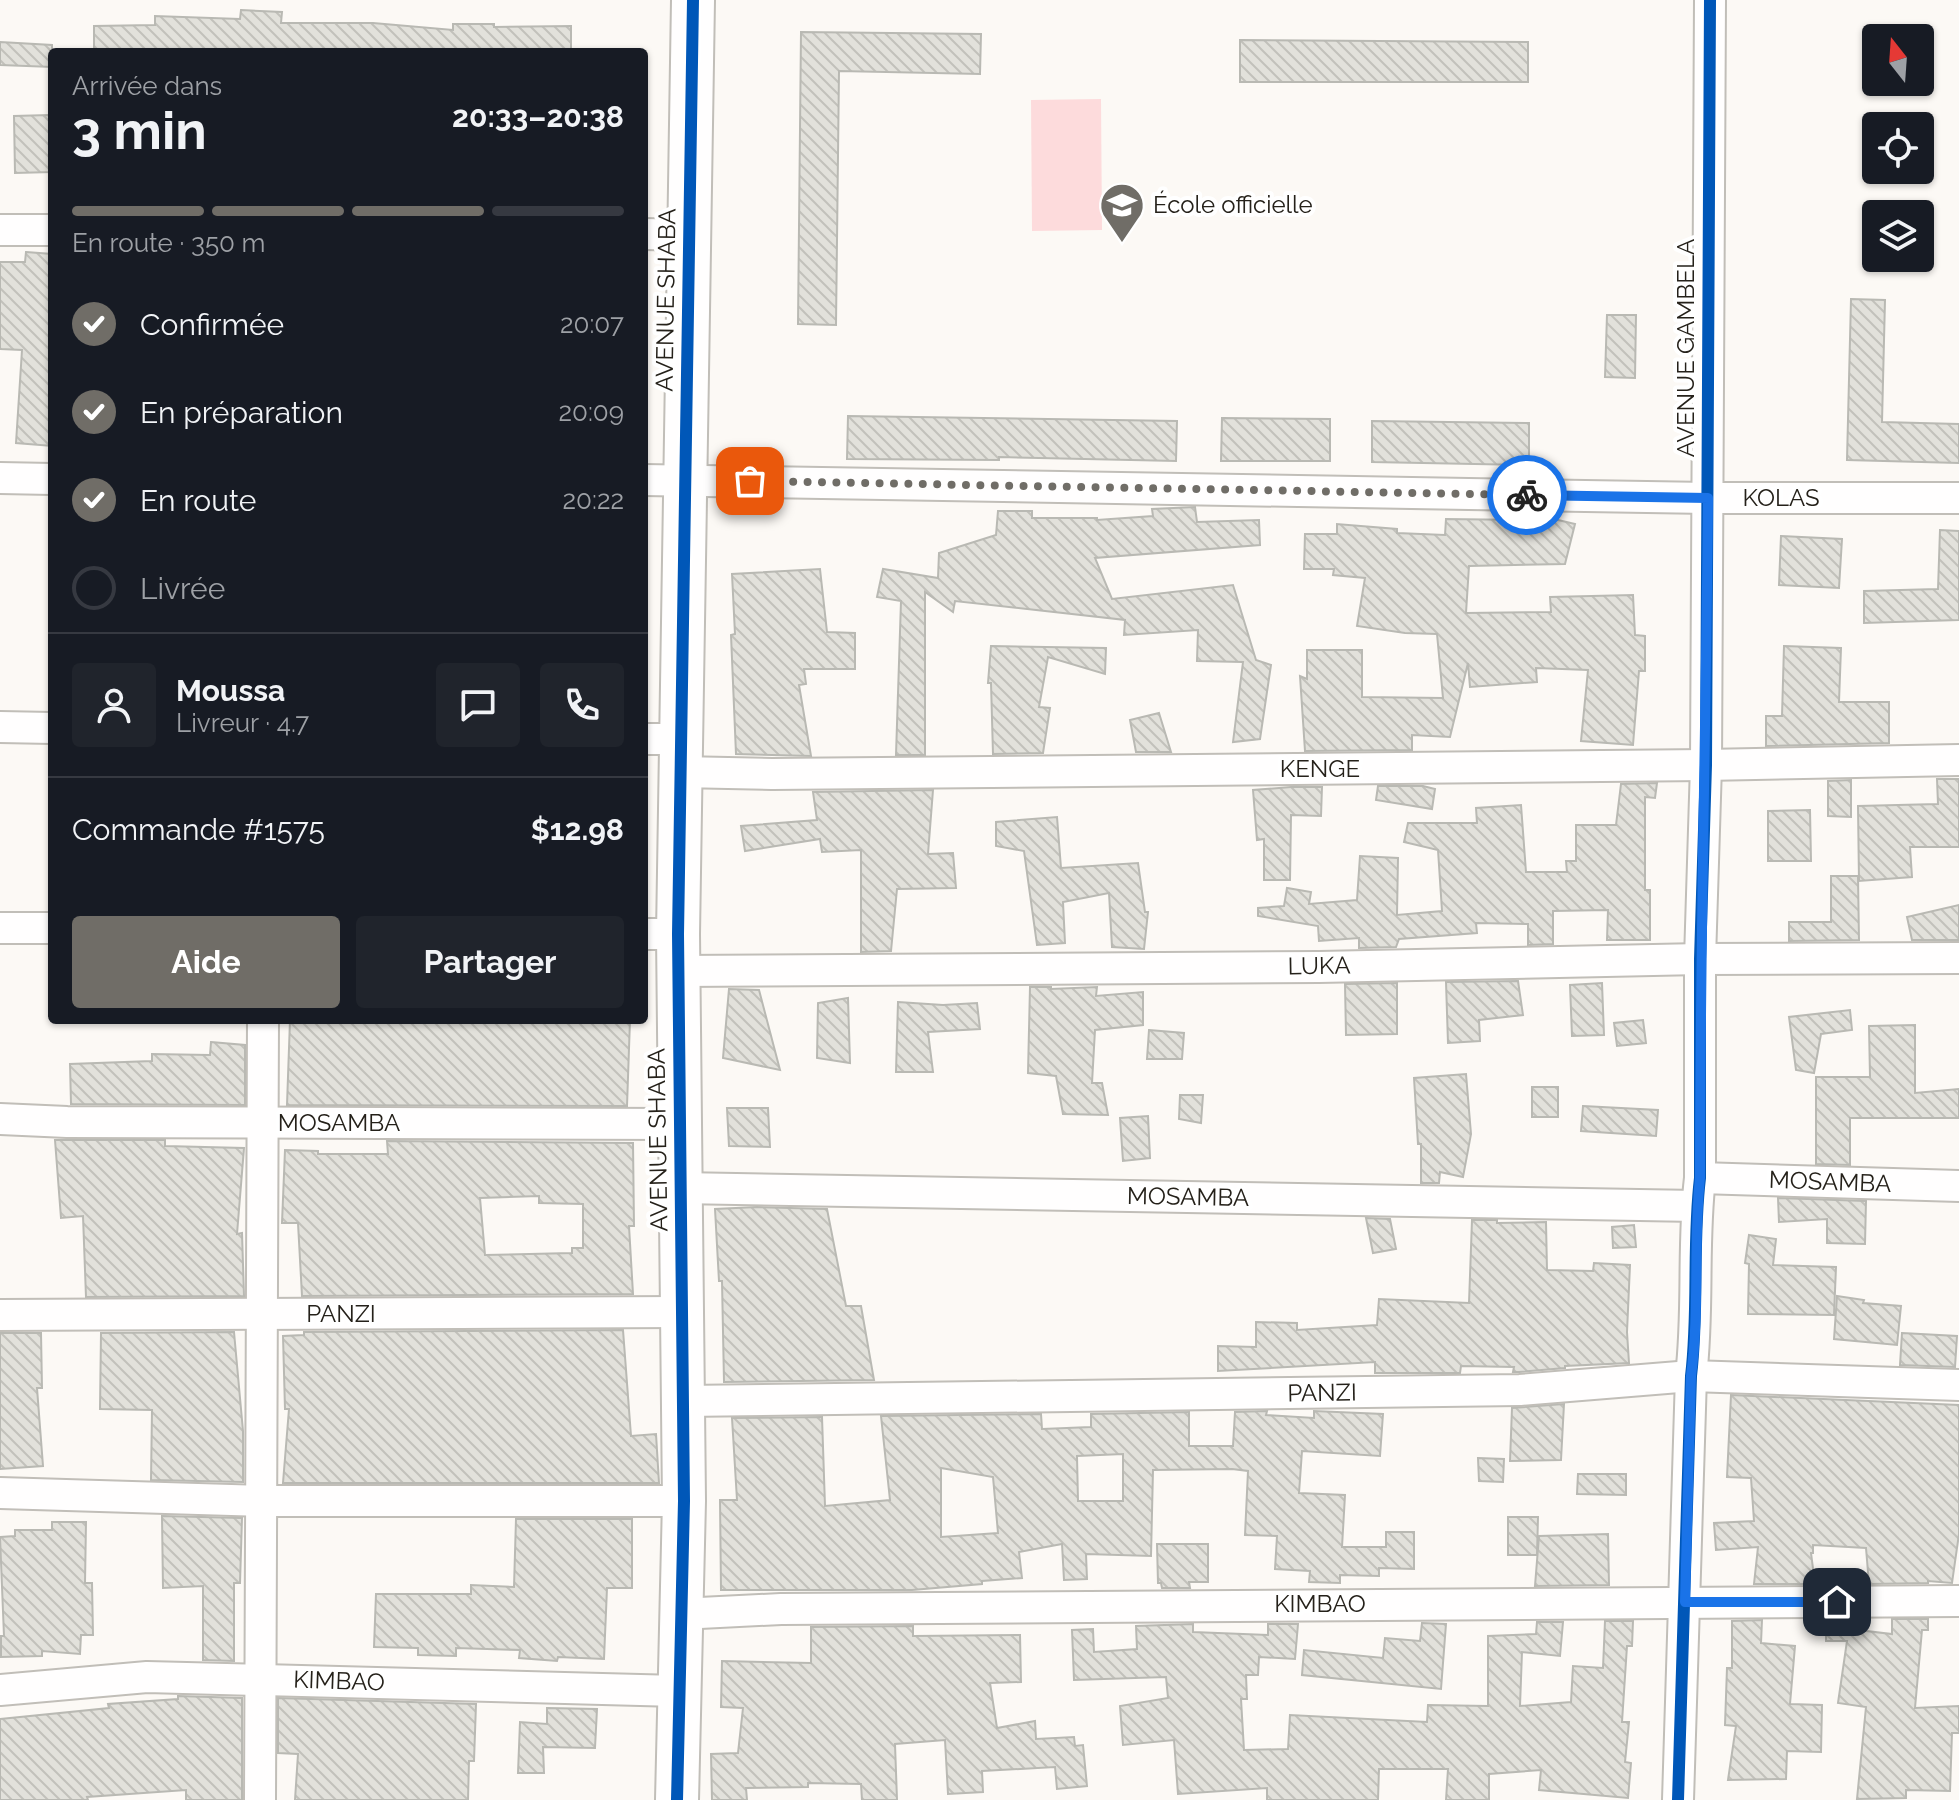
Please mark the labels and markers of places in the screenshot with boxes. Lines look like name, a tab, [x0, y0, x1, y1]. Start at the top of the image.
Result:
school or university icon: École officielle	[1098, 181, 1146, 244]
place label: École officielle	[1153, 190, 1313, 219]
pin	[716, 447, 784, 515]
pin	[1803, 1568, 1871, 1636]

